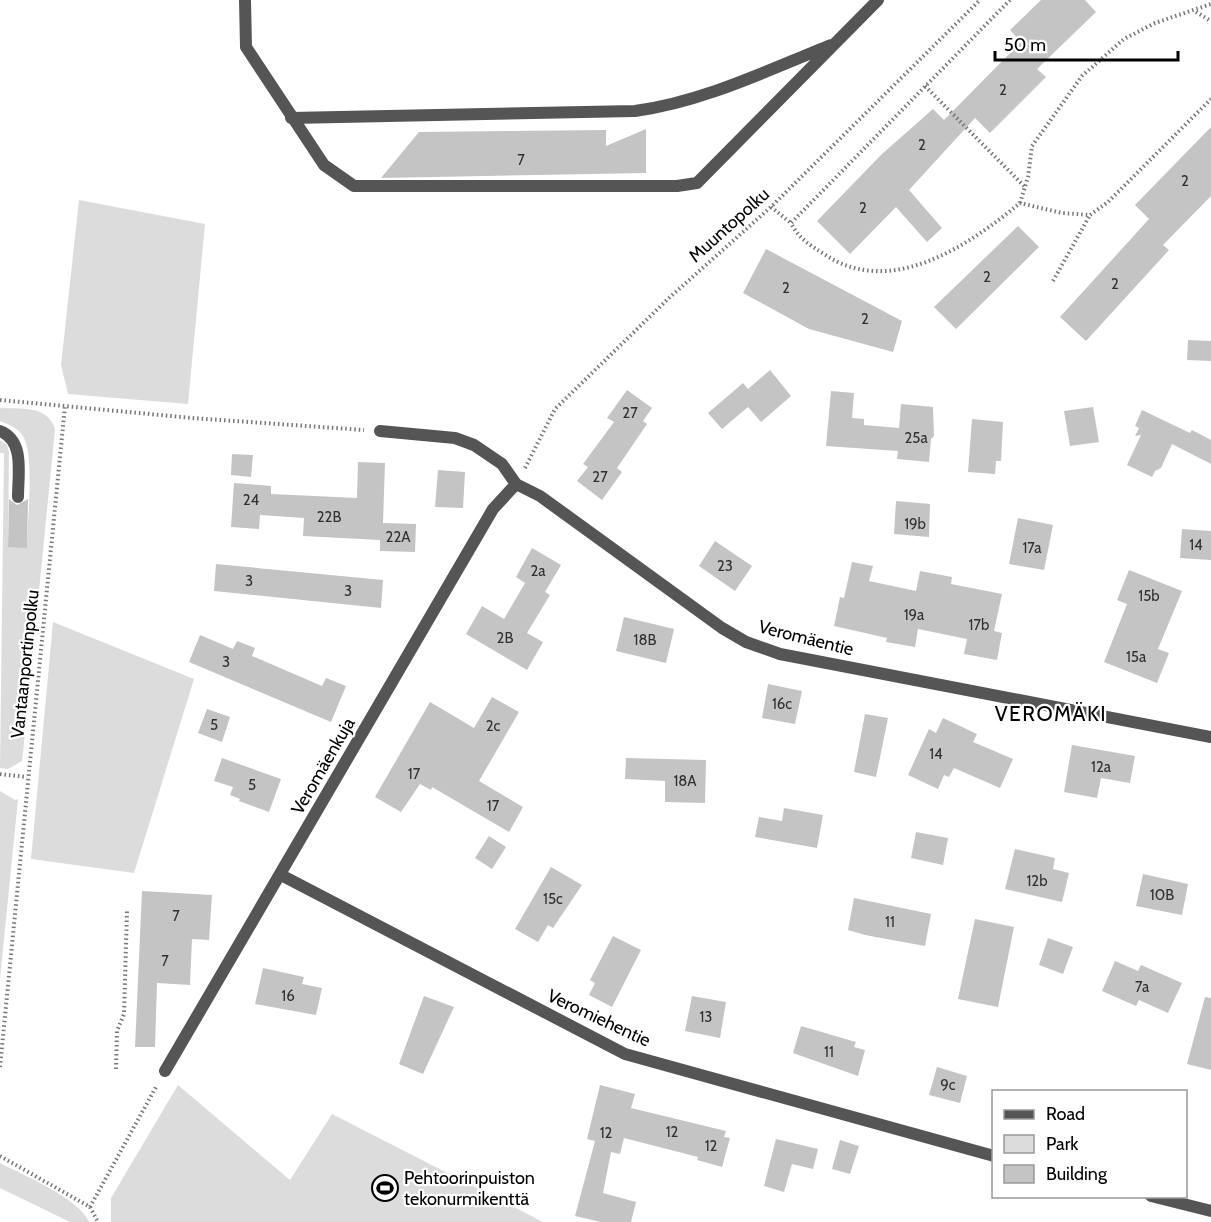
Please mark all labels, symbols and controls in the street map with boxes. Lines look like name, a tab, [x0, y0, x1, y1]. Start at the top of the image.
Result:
scale bar	[995, 24, 1178, 62]
text: 50 m	[1004, 34, 1046, 56]
house number: 2	[999, 81, 1007, 99]
house number: 2	[918, 136, 926, 154]
house number: 7	[517, 151, 525, 169]
house number: 2	[1181, 172, 1189, 190]
street label: Muuntopolku	[684, 183, 774, 267]
house number: 2	[859, 199, 867, 217]
house number: 2	[983, 268, 991, 286]
house number: 2	[1111, 275, 1119, 293]
house number: 2	[782, 279, 790, 297]
house number: 2	[861, 310, 869, 328]
house number: 27	[622, 404, 638, 422]
house number: 25a	[904, 429, 928, 447]
house number: 27	[592, 468, 608, 486]
house number: 24	[243, 491, 260, 509]
house number: 22B	[317, 508, 341, 526]
house number: 19b	[904, 515, 926, 533]
house number: 22A	[386, 528, 411, 546]
house number: 14	[1189, 536, 1203, 554]
house number: 17a	[1022, 539, 1042, 557]
house number: 23	[717, 557, 733, 575]
house number: 2a	[530, 562, 546, 580]
house number: 3	[245, 572, 253, 590]
house number: 3	[344, 582, 352, 600]
house number: 15b	[1138, 587, 1160, 605]
street label: Vantaanportinpolku	[6, 589, 44, 739]
house number: 19a	[904, 606, 925, 624]
street label: Veromäentie	[756, 616, 856, 660]
house number: 17b	[969, 616, 989, 634]
house number: 2B	[497, 629, 513, 647]
house number: 18B	[634, 631, 657, 649]
house number: 15a	[1126, 648, 1147, 666]
house number: 3	[222, 653, 230, 671]
house number: 16c	[772, 695, 792, 713]
district label: VEROMÄKI	[995, 701, 1107, 726]
street label: Veromäenkuja	[286, 713, 360, 818]
house number: 5	[210, 716, 218, 734]
house number: 2c	[486, 717, 501, 735]
house number: 14	[929, 745, 943, 763]
house number: 12a	[1091, 758, 1112, 776]
house number: 17	[408, 765, 421, 783]
house number: 18A	[673, 772, 697, 790]
house number: 5	[248, 776, 256, 794]
house number: 17	[487, 797, 500, 815]
house number: 12b	[1026, 872, 1048, 890]
house number: 10B	[1150, 886, 1174, 904]
house number: 15c	[543, 890, 563, 908]
house number: 7	[172, 907, 180, 925]
house number: 11	[885, 913, 895, 931]
house number: 7	[161, 952, 169, 970]
house number: 7a	[1135, 978, 1150, 996]
street label: Veromiehentie	[544, 985, 654, 1051]
house number: 16	[281, 987, 295, 1005]
house number: 13	[699, 1008, 713, 1026]
house number: 11	[824, 1043, 834, 1061]
house number: 9c	[940, 1076, 956, 1094]
legend	[992, 1090, 1187, 1198]
text: Road	[1046, 1103, 1085, 1125]
house number: 12	[666, 1123, 679, 1141]
house number: 12	[600, 1124, 613, 1142]
text: Park	[1046, 1133, 1079, 1155]
house number: 12	[705, 1137, 718, 1155]
text: Building	[1046, 1163, 1108, 1185]
place label: Pehtoorinpuiston tekonurmikenttä	[404, 1167, 535, 1210]
sports icon: Pehtoorinpuiston tekonurmikenttä	[370, 1173, 400, 1203]

